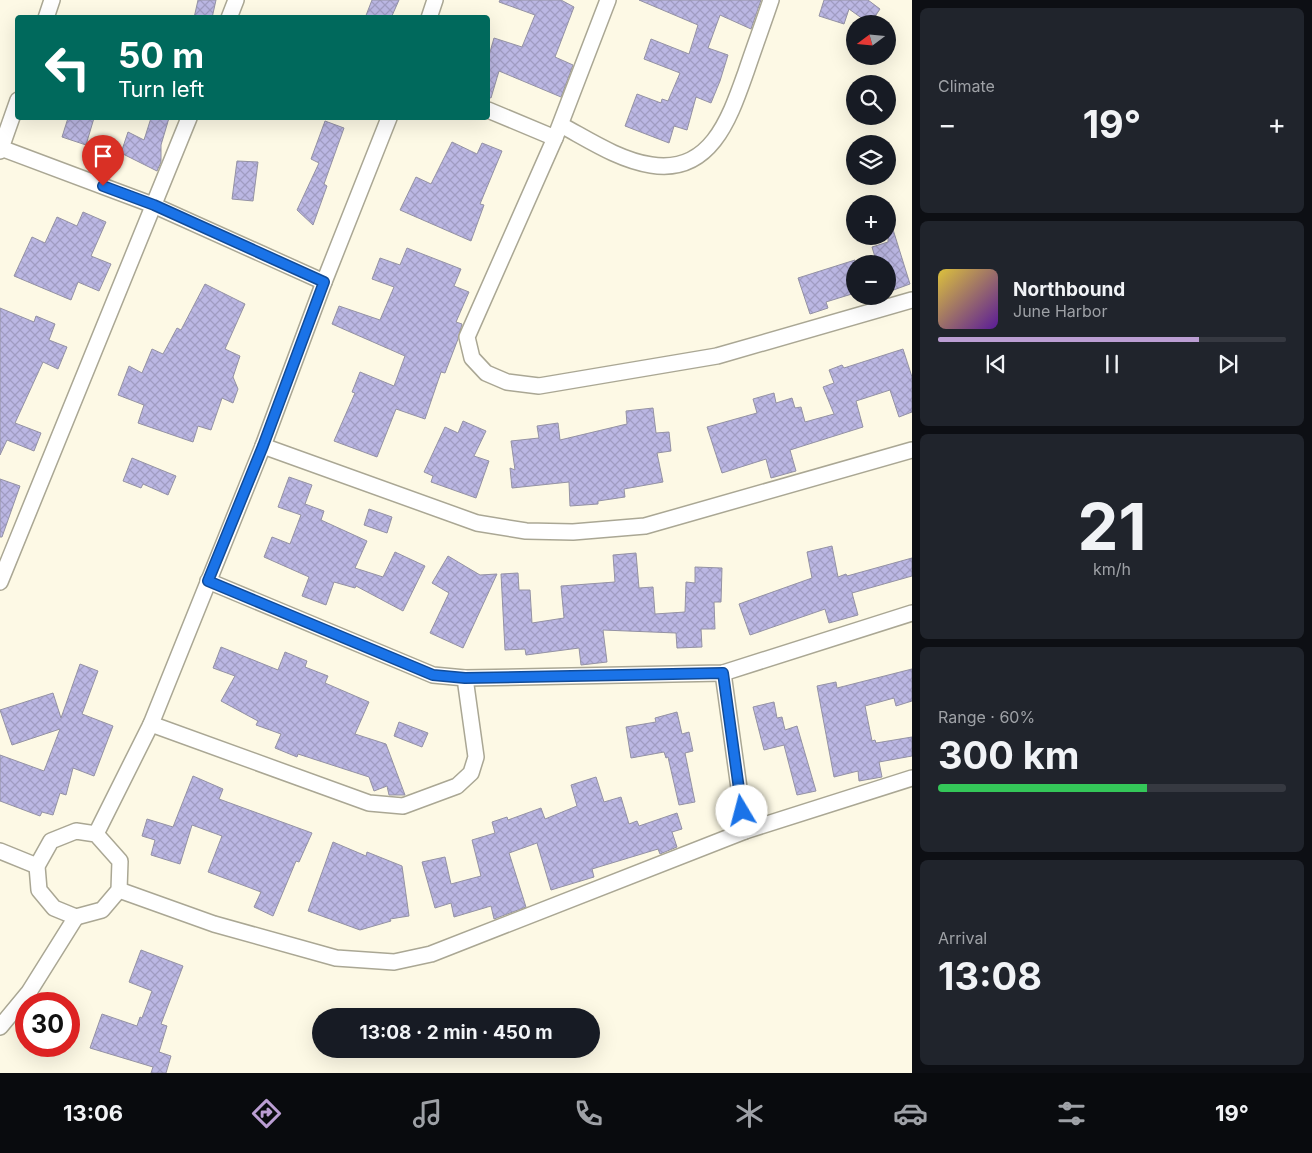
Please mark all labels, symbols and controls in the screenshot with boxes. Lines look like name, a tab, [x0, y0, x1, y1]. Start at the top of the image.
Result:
north arrow	[846, 15, 896, 65]
map controls	[846, 15, 896, 305]
text: 50 m	[118, 34, 204, 76]
icon: left	[35, 35, 100, 100]
button: search	[846, 75, 896, 125]
text: Turn left	[118, 76, 204, 102]
text: Climate	[938, 76, 995, 96]
text: 19°	[1083, 101, 1141, 147]
text: −	[938, 107, 957, 141]
text: +	[1267, 107, 1286, 141]
pin	[82, 135, 124, 186]
button: layers	[846, 135, 896, 185]
icon: arrive	[89, 142, 117, 170]
button: +	[846, 195, 896, 245]
button: −	[846, 255, 896, 305]
text: Northbound	[1013, 278, 1125, 301]
text: June Harbor	[1013, 301, 1107, 321]
icon: previous	[982, 350, 1010, 378]
icon: pause	[1098, 350, 1126, 378]
icon: next	[1214, 350, 1242, 378]
text: 21	[1078, 487, 1146, 566]
text: km/h	[1093, 559, 1131, 579]
text: Range · 60%	[938, 707, 1035, 727]
text: 300 km	[938, 732, 1080, 778]
position arrow	[715, 784, 767, 836]
text: Arrival	[938, 928, 987, 948]
text: 13:08	[938, 953, 1042, 999]
speed limit sign: 30	[15, 992, 80, 1057]
text: 13:08 · 2 min · 450 m	[359, 1021, 553, 1044]
icon: directions	[249, 1096, 284, 1131]
icon: music	[410, 1096, 445, 1131]
icon: phone	[571, 1096, 606, 1131]
icon: climate	[732, 1096, 767, 1131]
icon: car	[893, 1096, 928, 1131]
icon: filters	[1054, 1096, 1089, 1131]
text: 13:06	[63, 1100, 123, 1126]
text: 19°	[1215, 1100, 1249, 1126]

